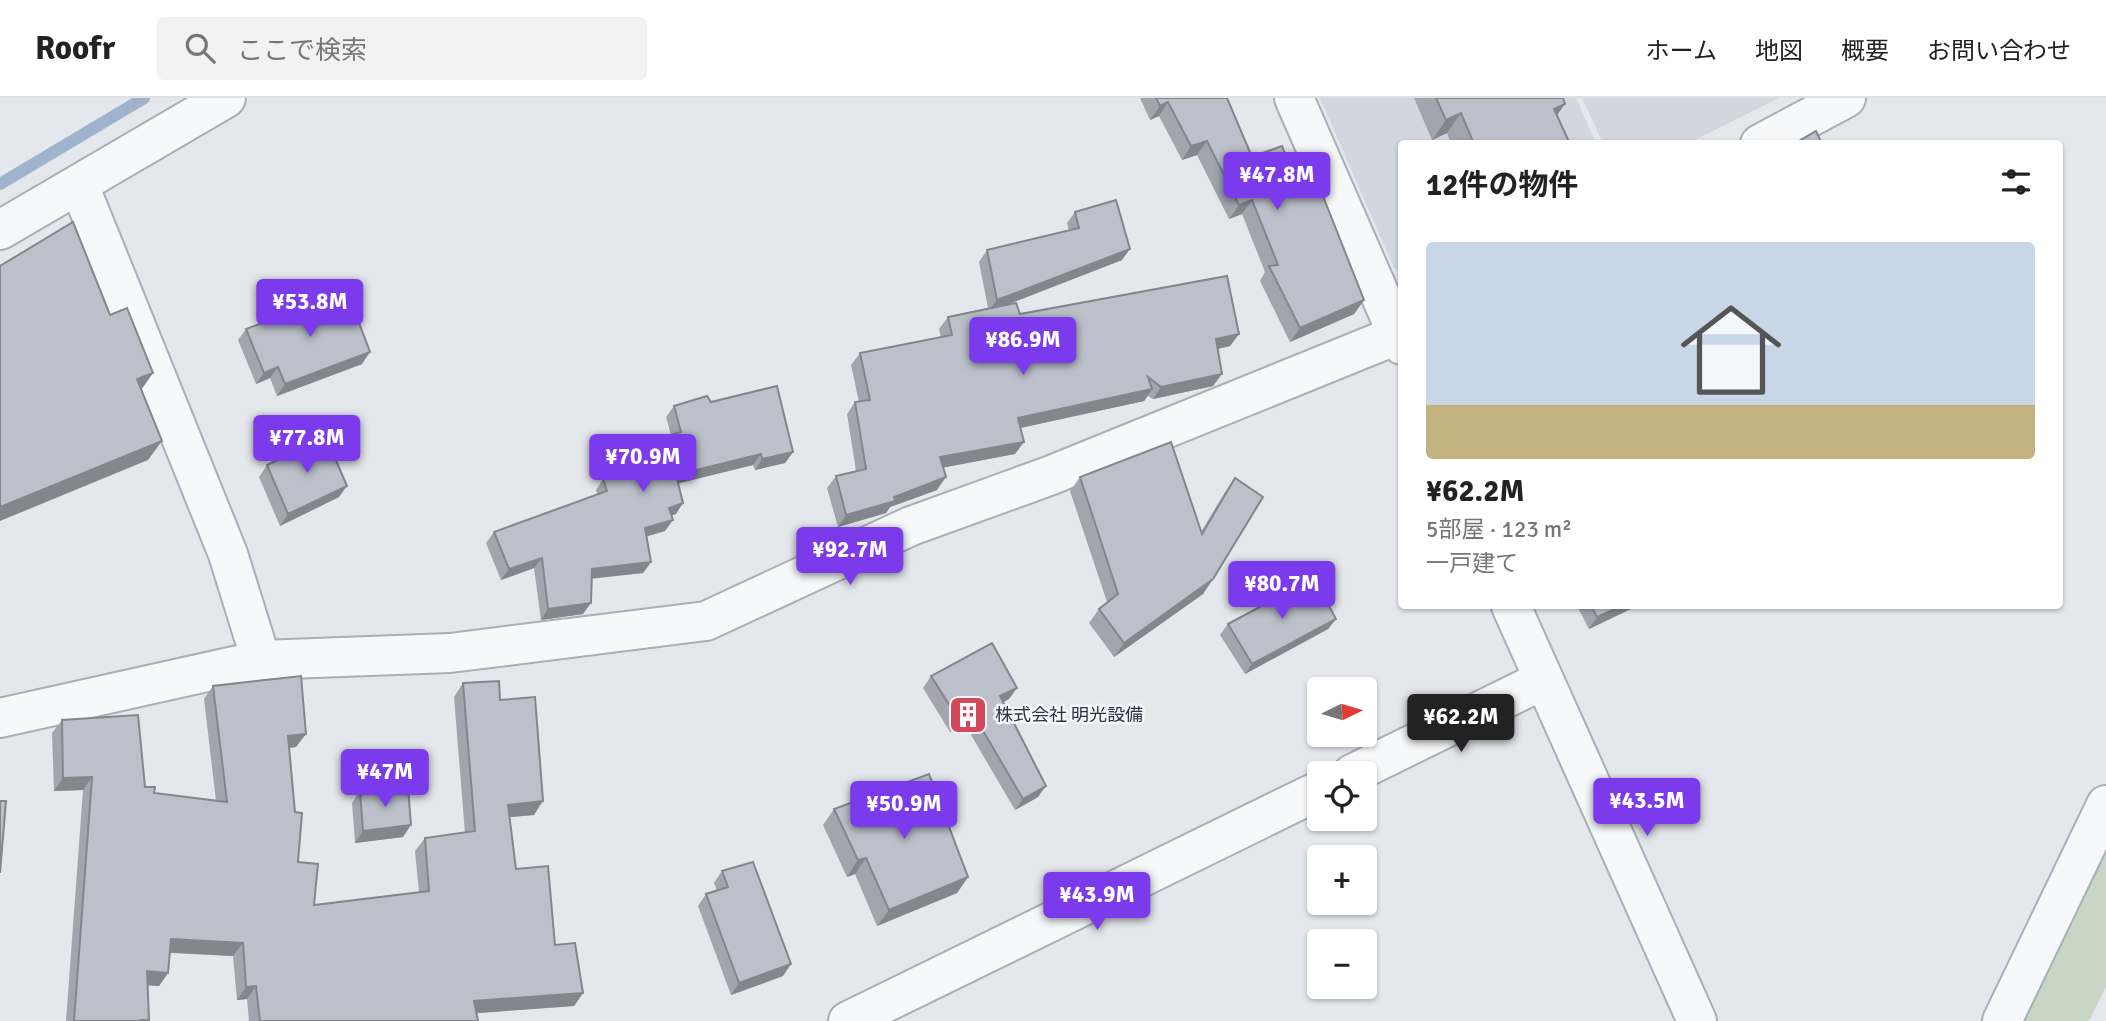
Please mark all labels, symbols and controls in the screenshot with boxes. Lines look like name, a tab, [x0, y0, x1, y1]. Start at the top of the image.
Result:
search box	[157, 17, 647, 80]
text: Roofr	[35, 28, 115, 69]
icon: search	[181, 29, 219, 67]
text: ここで検索	[237, 35, 367, 67]
text: ホーム	[1646, 36, 1717, 66]
text: 地図	[1755, 36, 1803, 66]
text: 概要	[1841, 36, 1889, 66]
text: お問い合わせ	[1927, 36, 2071, 66]
pin: ¥47.8M	[1220, 152, 1334, 212]
text: ¥47.8M	[1239, 160, 1315, 189]
icon: filters	[1997, 163, 2035, 201]
text: 12件の物件	[1426, 167, 1578, 204]
pin: ¥53.8M	[253, 280, 367, 339]
text: ¥53.8M	[272, 287, 348, 316]
icon: home	[1668, 287, 1794, 413]
pin: ¥86.9M	[966, 317, 1080, 377]
text: ¥86.9M	[985, 325, 1061, 354]
pin: ¥77.8M	[250, 416, 364, 475]
text: ¥77.8M	[269, 423, 345, 452]
pin: ¥70.9M	[586, 434, 700, 494]
text: ¥70.9M	[605, 442, 681, 471]
text: ¥62.2M	[1426, 473, 1524, 510]
text: 5部屋 · 123 m²	[1426, 515, 1572, 544]
pin: ¥92.7M	[793, 528, 907, 587]
text: ¥92.7M	[812, 535, 888, 564]
text: 一戸建て	[1426, 549, 1518, 578]
pin: ¥80.7M	[1225, 561, 1339, 621]
text: ¥80.7M	[1244, 569, 1320, 598]
north arrow	[1307, 677, 1377, 747]
map controls	[1307, 677, 1377, 999]
building icon: 株式会社 明光設備	[947, 694, 989, 736]
pin: ¥62.2M	[1404, 694, 1518, 754]
text: ¥62.2M	[1423, 702, 1499, 731]
place label: 株式会社 明光設備	[995, 704, 1143, 726]
pin: ¥47M	[344, 750, 426, 809]
text: ¥47M	[357, 757, 413, 786]
button: locate	[1307, 761, 1377, 831]
pin: ¥43.5M	[1590, 778, 1704, 838]
pin: ¥50.9M	[847, 782, 961, 841]
text: ¥43.5M	[1609, 786, 1685, 815]
text: ¥50.9M	[866, 789, 942, 818]
button: +	[1307, 845, 1377, 915]
pin: ¥43.9M	[1040, 872, 1154, 932]
text: ¥43.9M	[1059, 880, 1135, 909]
button: −	[1307, 929, 1377, 999]

